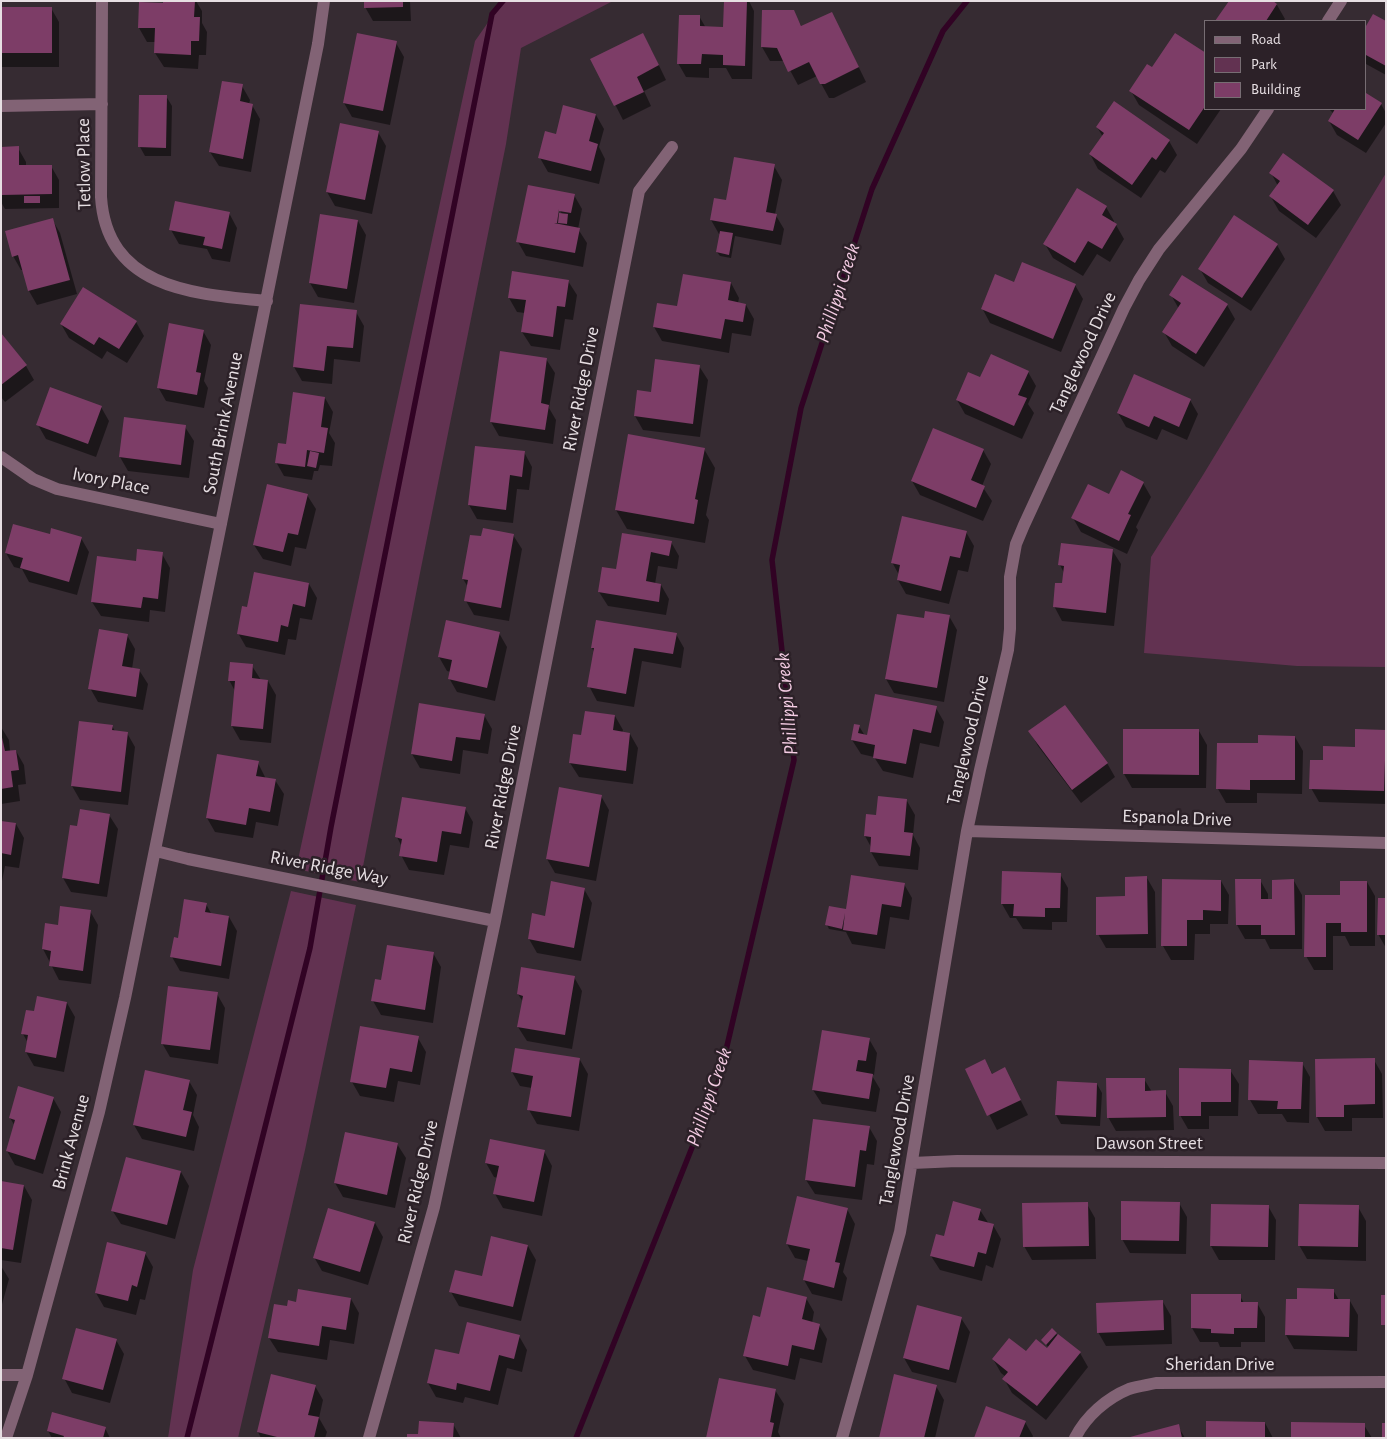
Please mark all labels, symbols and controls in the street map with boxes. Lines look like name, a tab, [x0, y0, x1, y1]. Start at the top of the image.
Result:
legend	[1204, 20, 1367, 110]
text: Road	[1251, 32, 1281, 47]
text: Park	[1251, 57, 1277, 72]
text: Building	[1251, 82, 1301, 97]
street label: Tetlow Place	[72, 118, 96, 210]
water label: Phillippi Creek	[811, 240, 865, 346]
street label: Tanglewood Drive	[1045, 288, 1121, 418]
street label: River Ridge Drive	[558, 325, 604, 453]
street label: South Brink Avenue	[198, 350, 248, 496]
street label: Ivory Place	[70, 462, 152, 500]
water label: Phillippi Creek	[771, 652, 803, 756]
street label: Tanglewood Drive	[942, 673, 994, 807]
street label: River Ridge Drive	[480, 723, 526, 851]
street label: Espanola Drive	[1122, 805, 1232, 831]
street label: River Ridge Way	[268, 845, 390, 891]
water label: Phillippi Creek	[681, 1044, 737, 1150]
street label: Tanglewood Drive	[874, 1073, 920, 1207]
street label: Brink Avenue	[47, 1092, 95, 1192]
street label: River Ridge Drive	[393, 1118, 443, 1246]
street label: Dawson Street	[1095, 1132, 1203, 1154]
street label: Sheridan Drive	[1165, 1353, 1275, 1375]

